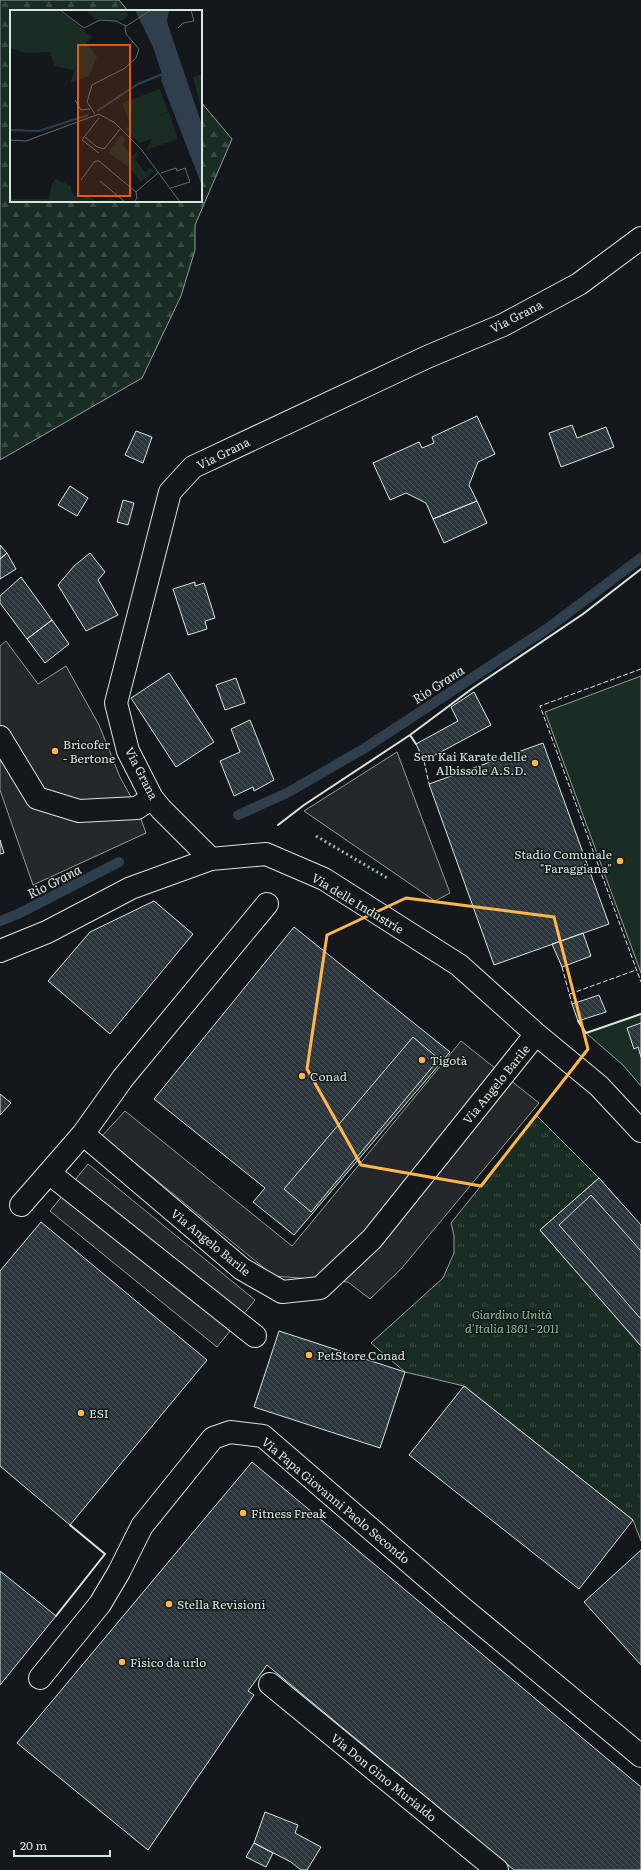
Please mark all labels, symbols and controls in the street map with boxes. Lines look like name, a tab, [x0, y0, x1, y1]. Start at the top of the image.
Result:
inset map	[10, 10, 202, 202]
street label: Via Grana	[487, 295, 546, 337]
street label: Via Grana	[193, 432, 253, 474]
water label: Rio Grana	[408, 660, 468, 708]
place label: Bricofer - Bertone	[63, 735, 115, 767]
street label: Via Grana	[121, 744, 163, 803]
marker: Bricofer - Bertone	[50, 746, 60, 756]
place label: Sen Kai Karate delle Albissole A.S.D.	[414, 747, 527, 779]
marker: Sen Kai Karate delle Albissole A.S.D.	[530, 758, 540, 768]
place label: Stadio Comunale "Faraggiana"	[514, 845, 612, 877]
marker: Stadio Comunale "Faraggiana"	[615, 856, 625, 866]
water label: Rio Grana	[24, 859, 85, 903]
street label: Via delle Industrie	[308, 868, 408, 938]
street label: Via Angelo Barile	[458, 1040, 534, 1128]
place label: Tigotà	[430, 1051, 468, 1069]
marker: Tigotà	[417, 1055, 427, 1065]
place label: Conad	[310, 1067, 348, 1085]
marker: Conad	[297, 1071, 307, 1081]
street label: Via Angelo Barile	[167, 1204, 255, 1280]
park label: Giardino Unità d'Italia 1861 - 2011	[465, 1305, 559, 1337]
place label: PetStore Conad	[317, 1346, 406, 1364]
marker: PetStore Conad	[304, 1350, 314, 1360]
place label: ESI	[89, 1404, 109, 1422]
marker: ESI	[76, 1408, 86, 1418]
street label: Via Papa Giovanni Paolo Secondo	[258, 1432, 414, 1568]
place label: Fitness Freak	[251, 1504, 327, 1522]
marker: Fitness Freak	[238, 1508, 248, 1518]
place label: Stella Revisioni	[177, 1595, 266, 1613]
marker: Stella Revisioni	[164, 1599, 174, 1609]
place label: Fisico da urlo	[130, 1653, 206, 1671]
marker: Fisico da urlo	[117, 1657, 127, 1667]
street label: Via Don Gino Murialdo	[327, 1729, 441, 1825]
scale bar	[14, 1832, 110, 1858]
text: 20 m	[20, 1836, 47, 1854]

